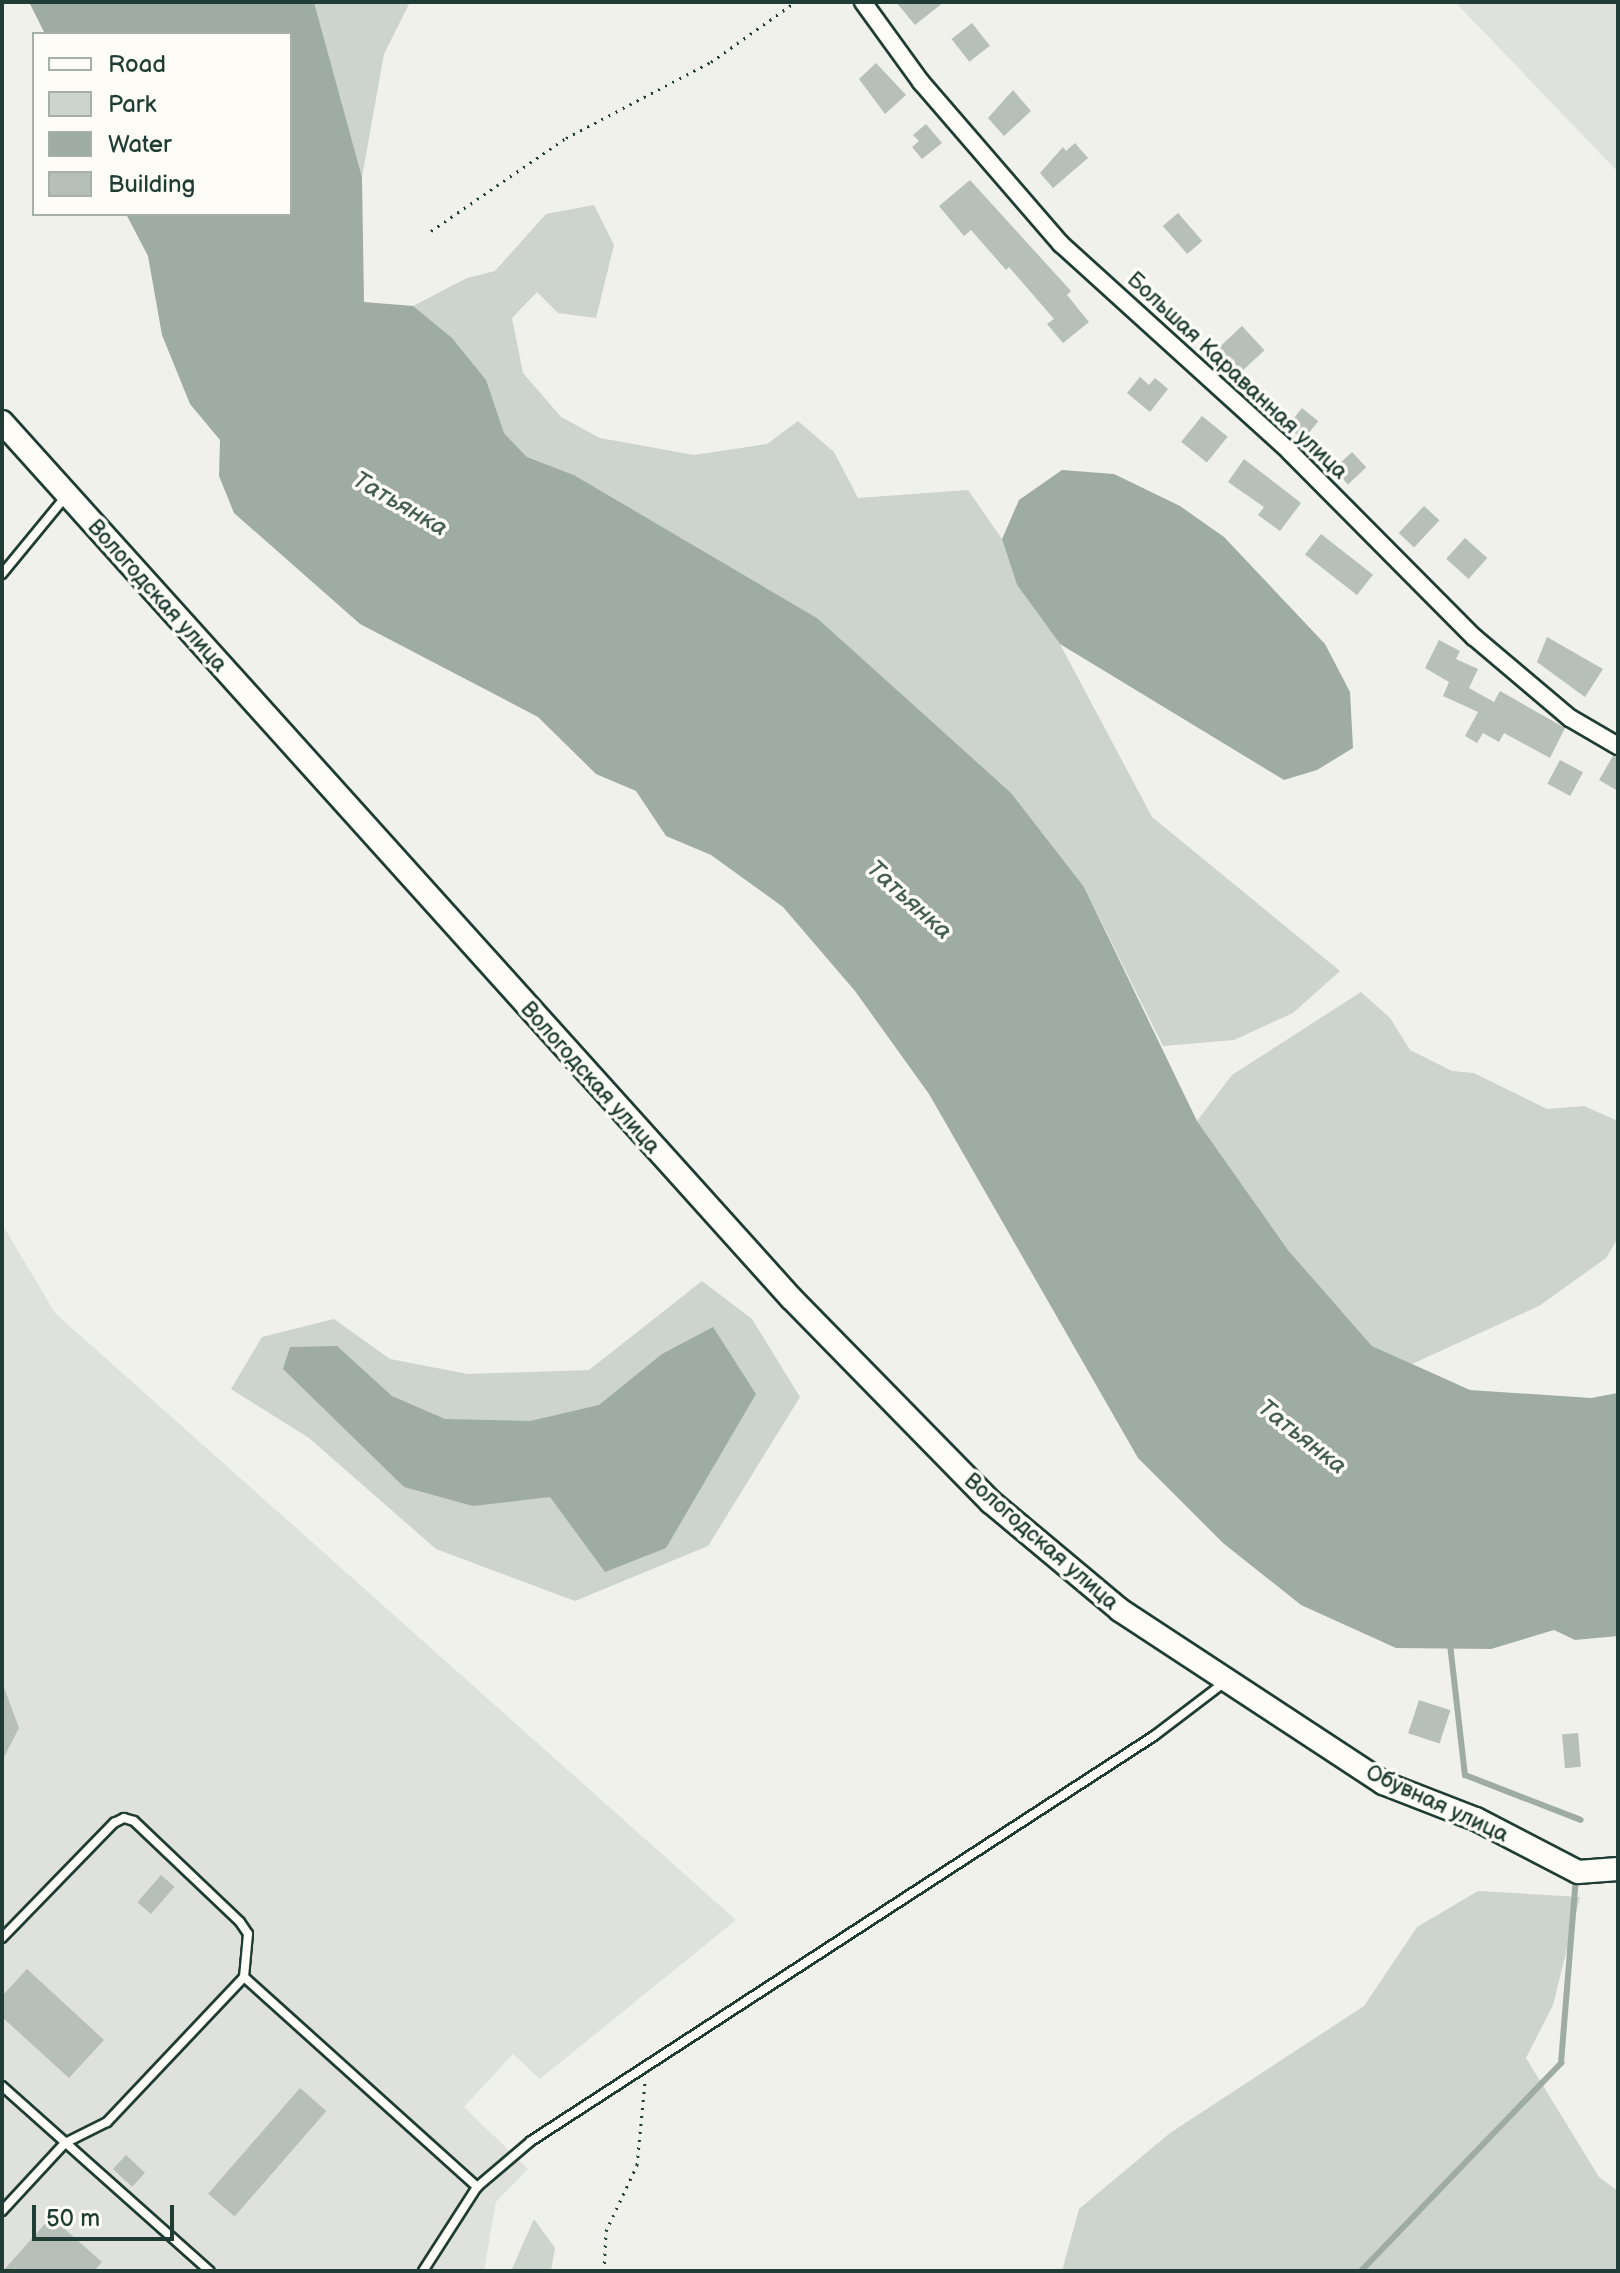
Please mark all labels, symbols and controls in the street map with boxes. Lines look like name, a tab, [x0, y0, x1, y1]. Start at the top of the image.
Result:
legend	[32, 32, 292, 216]
text: Road	[108, 50, 166, 79]
text: Park	[108, 90, 156, 119]
text: Water	[108, 130, 172, 159]
text: Building	[108, 170, 195, 199]
street label: Большая Караванная улица	[1121, 267, 1353, 485]
water label: Татьянка	[347, 465, 453, 543]
street label: Вологодская улица	[82, 514, 232, 678]
water label: Татьянка	[860, 854, 958, 946]
street label: Вологодская улица	[515, 996, 665, 1160]
water label: Татьянка	[1252, 1393, 1352, 1481]
street label: Вологодская улица	[959, 1468, 1123, 1616]
street label: Обувная улица	[1362, 1759, 1512, 1849]
scale bar	[36, 2189, 178, 2239]
text: 50 m	[46, 2204, 100, 2233]

